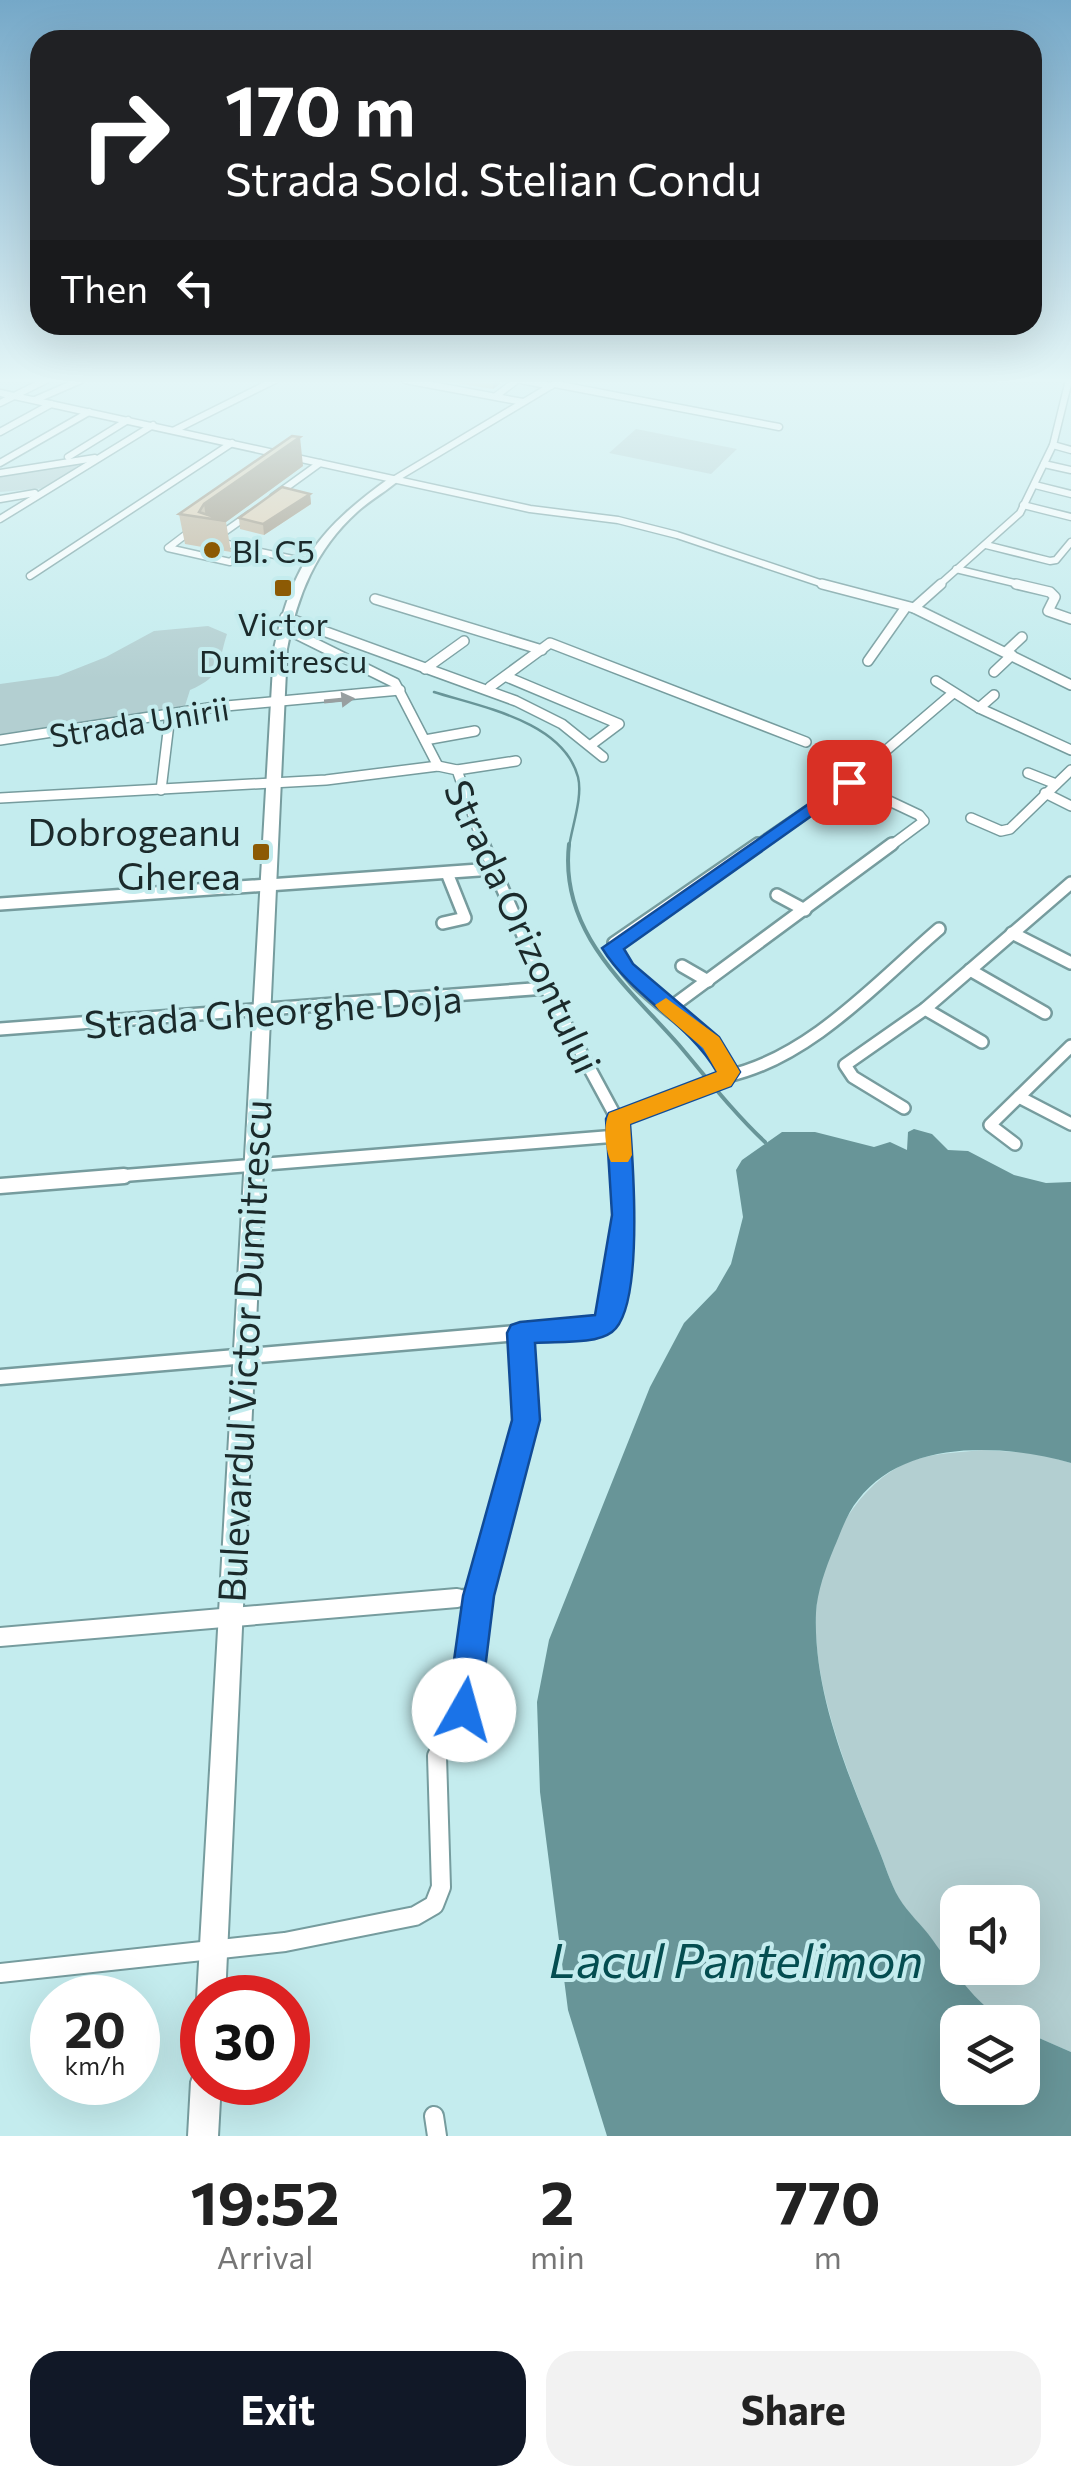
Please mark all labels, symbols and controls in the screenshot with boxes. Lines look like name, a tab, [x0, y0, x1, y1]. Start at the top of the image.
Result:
text: 170 m	[225, 65, 416, 150]
icon: right	[60, 70, 190, 200]
text: Strada Sold. Stelian Condu	[225, 150, 762, 205]
icon: left	[168, 260, 223, 315]
text: Then	[60, 264, 148, 311]
place label: Bl. C5	[232, 530, 315, 570]
marker: Bl. C5	[201, 539, 223, 561]
marker: Victor Dumitrescu	[272, 577, 294, 599]
place label: Victor Dumitrescu	[199, 603, 367, 680]
street label: Strada Unirii	[46, 687, 232, 755]
one-way arrow	[324, 692, 356, 708]
pin	[807, 740, 892, 825]
icon: arrive	[822, 755, 877, 810]
street label: Strada Orizontului	[436, 772, 612, 1080]
place label: Dobrogeanu Gherea	[27, 807, 241, 898]
marker: Dobrogeanu Gherea	[250, 841, 272, 863]
street label: Strada Gheorghe Doja	[82, 973, 464, 1047]
street label: Bulevardul Victor Dumitrescu	[206, 1098, 280, 1604]
position arrow	[412, 1658, 516, 1762]
map controls	[940, 1885, 1040, 2105]
button: sound	[940, 1885, 1040, 1985]
water label: Lacul Pantelimon	[549, 1929, 923, 1988]
speed limit sign: 30	[180, 1975, 310, 2105]
text: 20	[64, 1997, 126, 2058]
button: layers	[940, 2005, 1040, 2105]
text: km/h	[65, 2050, 125, 2080]
text: 19:52	[190, 2164, 340, 2237]
text: 2	[540, 2164, 574, 2237]
text: 770	[775, 2164, 881, 2237]
text: Arrival	[217, 2236, 313, 2276]
text: min	[530, 2236, 585, 2276]
text: m	[814, 2236, 842, 2276]
button: Exit	[30, 2351, 526, 2466]
button: Share	[546, 2351, 1041, 2466]

